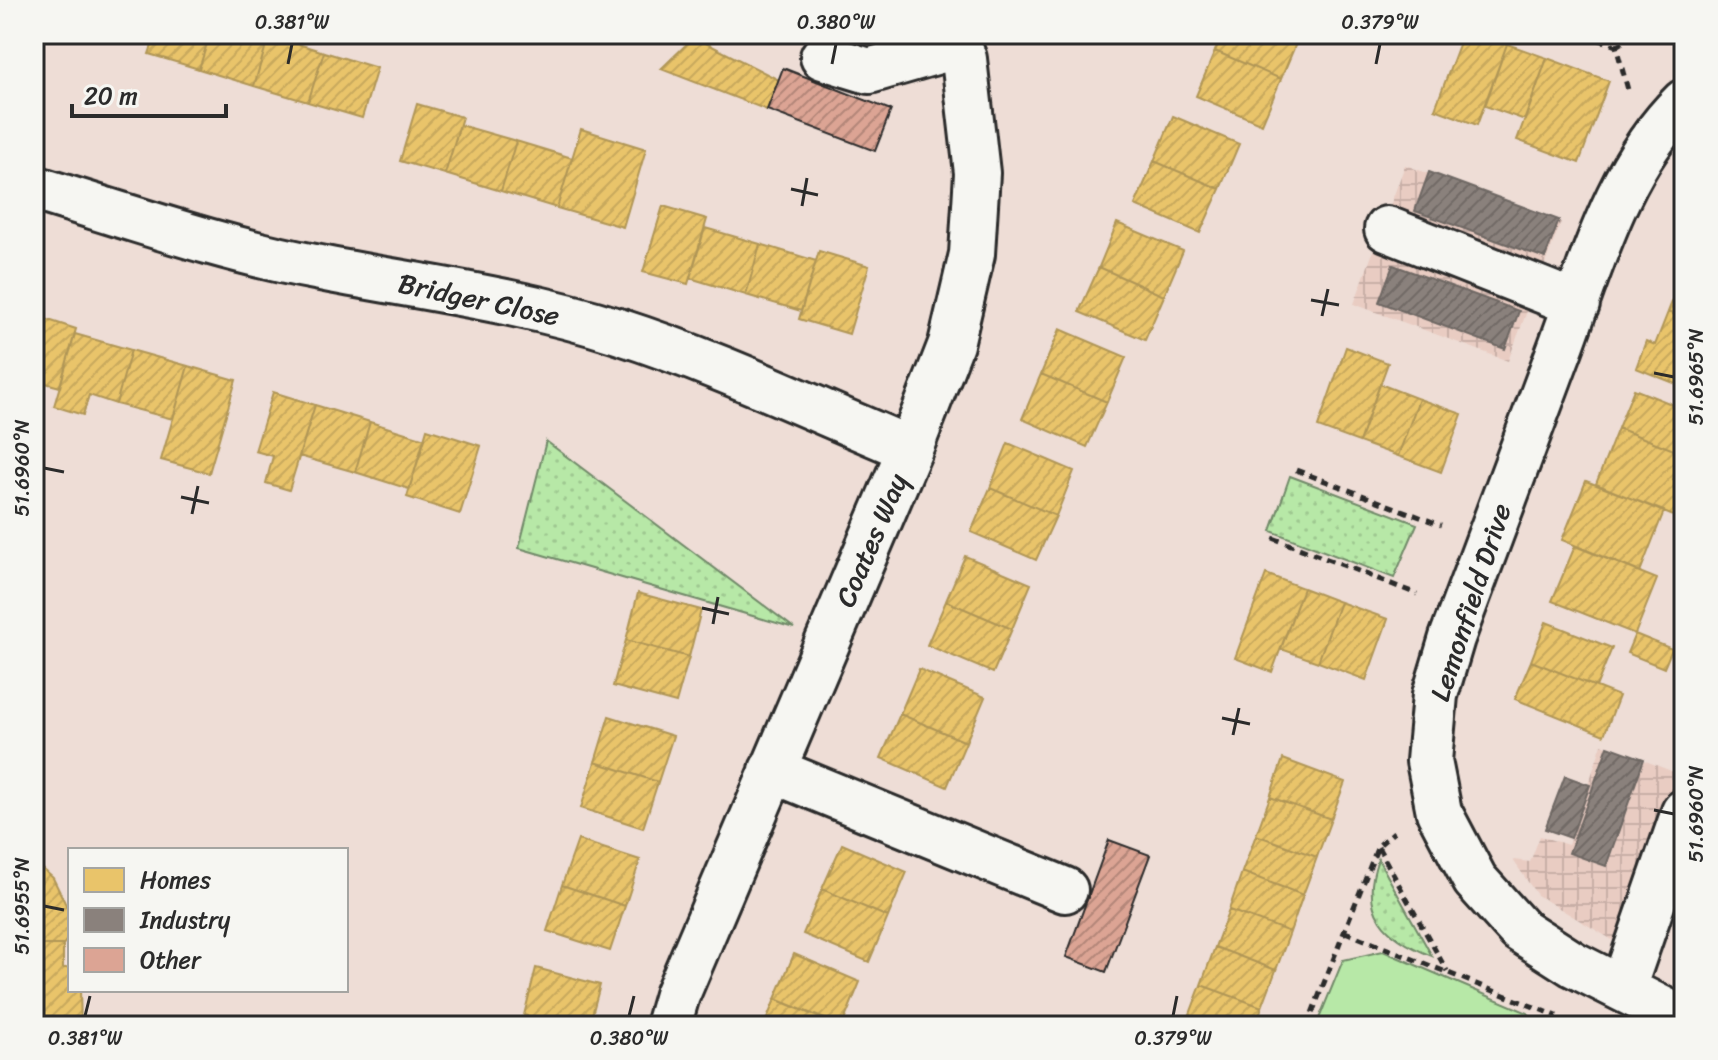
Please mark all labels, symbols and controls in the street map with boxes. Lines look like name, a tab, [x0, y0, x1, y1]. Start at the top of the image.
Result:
text: 0.381°W	[255, 5, 330, 40]
text: 0.380°W	[797, 5, 876, 40]
text: 0.379°W	[1341, 5, 1419, 40]
scale bar	[72, 68, 226, 118]
text: 20 m	[84, 75, 138, 117]
street label: Bridger Close	[394, 258, 564, 341]
text: 51.6965°N	[1679, 329, 1714, 425]
text: 51.6960°N	[5, 419, 40, 516]
street label: Coates Way	[821, 465, 922, 615]
street label: Lemonfield Drive	[1415, 497, 1526, 708]
text: 51.6960°N	[1679, 765, 1714, 862]
legend	[68, 848, 348, 992]
text: 51.6955°N	[5, 857, 40, 955]
text: Homes	[140, 859, 211, 901]
text: Industry	[139, 899, 231, 941]
text: Other	[140, 939, 202, 981]
text: 0.381°W	[48, 1021, 123, 1056]
text: 0.380°W	[590, 1021, 669, 1056]
text: 0.379°W	[1134, 1021, 1212, 1056]

